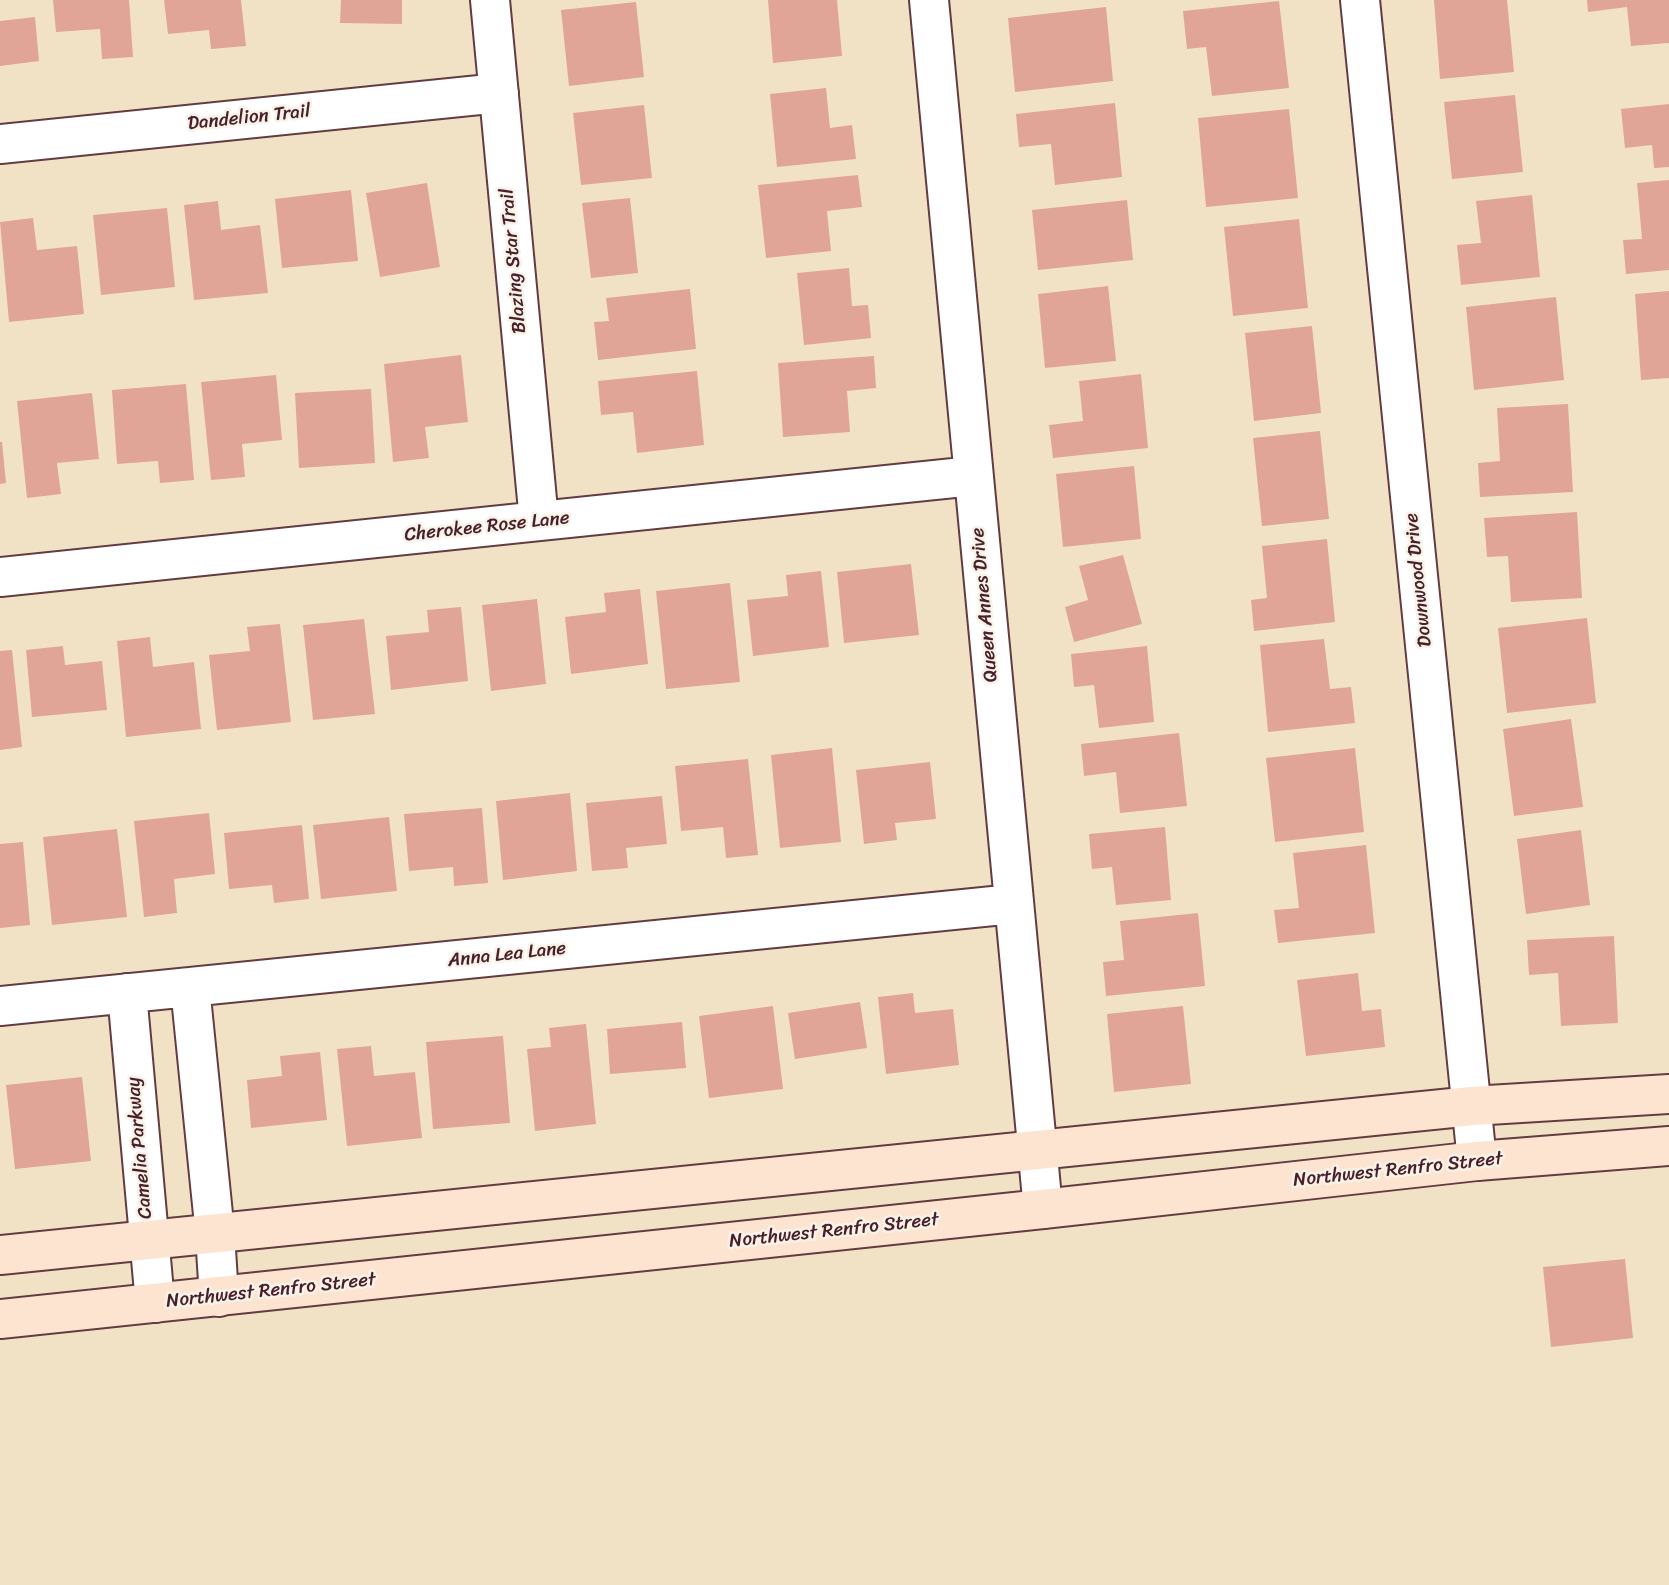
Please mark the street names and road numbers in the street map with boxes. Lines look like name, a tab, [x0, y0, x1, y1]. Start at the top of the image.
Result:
street label: Dandelion Trail	[187, 100, 311, 136]
street label: Blazing Star Trail	[496, 188, 532, 334]
street label: Cherokee Rose Lane	[403, 507, 571, 547]
street label: Downwood Drive	[1401, 512, 1437, 648]
street label: Queen Annes Drive	[967, 527, 1003, 683]
street label: Anna Lea Lane	[447, 937, 567, 973]
street label: Camelia Parkway	[122, 1076, 158, 1220]
street label: Northwest Renfro Street	[1292, 1148, 1504, 1192]
street label: Northwest Renfro Street	[728, 1209, 940, 1253]
street label: Northwest Renfro Street	[165, 1269, 377, 1313]

